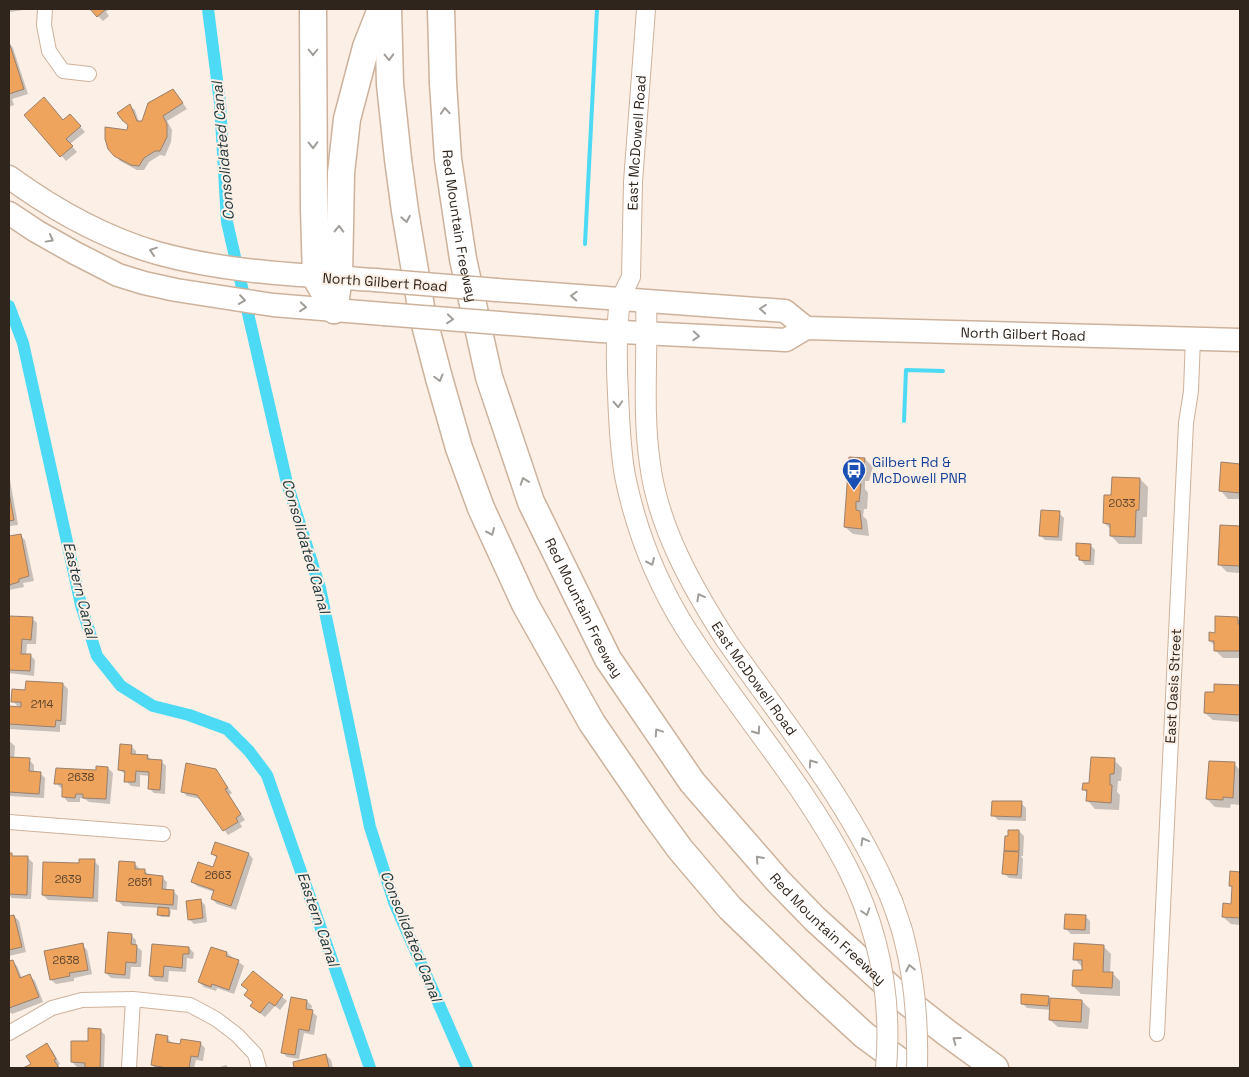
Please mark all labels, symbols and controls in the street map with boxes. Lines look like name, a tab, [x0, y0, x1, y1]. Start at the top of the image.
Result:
one-way arrow	[307, 49, 318, 57]
one-way arrow	[384, 54, 394, 62]
street label: East McDowell Road	[623, 74, 650, 211]
water label: Consolidated Canal	[207, 79, 238, 221]
one-way arrow	[439, 107, 450, 115]
one-way arrow	[308, 141, 318, 149]
street label: Red Mountain Freeway	[438, 149, 481, 304]
one-way arrow	[401, 215, 411, 223]
one-way arrow	[334, 225, 345, 233]
one-way arrow	[44, 232, 53, 242]
one-way arrow	[149, 247, 158, 257]
street label: North Gilbert Road	[322, 269, 448, 295]
one-way arrow	[570, 290, 578, 301]
one-way arrow	[238, 294, 246, 305]
one-way arrow	[300, 301, 308, 312]
one-way arrow	[759, 304, 767, 315]
one-way arrow	[446, 314, 454, 325]
street label: North Gilbert Road	[960, 323, 1086, 345]
one-way arrow	[692, 330, 700, 341]
one-way arrow	[433, 374, 444, 382]
one-way arrow	[613, 400, 624, 408]
place label: Gilbert Rd & McDowell PNR	[872, 453, 967, 487]
bus stop icon: Gilbert Rd & McDowell PNR	[841, 457, 867, 491]
water label: Consolidated Canal	[278, 476, 335, 618]
one-way arrow	[520, 478, 530, 486]
house number: 2033	[1109, 496, 1136, 510]
one-way arrow	[485, 527, 496, 536]
street label: Red Mountain Freeway	[541, 535, 627, 681]
water label: Eastern Canal	[59, 540, 102, 642]
one-way arrow	[645, 557, 656, 566]
one-way arrow	[696, 594, 706, 603]
street label: East McDowell Road	[708, 618, 801, 739]
street label: East Oasis Street	[1161, 628, 1185, 744]
house number: 2114	[31, 697, 53, 711]
one-way arrow	[752, 725, 760, 734]
one-way arrow	[655, 728, 664, 738]
one-way arrow	[809, 759, 818, 769]
house number: 2638	[68, 770, 95, 784]
one-way arrow	[860, 837, 870, 846]
one-way arrow	[756, 856, 765, 865]
house number: 2663	[205, 868, 232, 882]
water label: Consolidated Canal	[377, 868, 447, 1006]
water label: Eastern Canal	[293, 869, 344, 971]
street label: Red Mountain Freeway	[766, 869, 890, 988]
house number: 2639	[55, 872, 82, 886]
house number: 2651	[128, 875, 152, 889]
one-way arrow	[861, 907, 871, 916]
house number: 2638	[53, 953, 80, 967]
one-way arrow	[905, 963, 915, 972]
one-way arrow	[953, 1037, 962, 1045]

